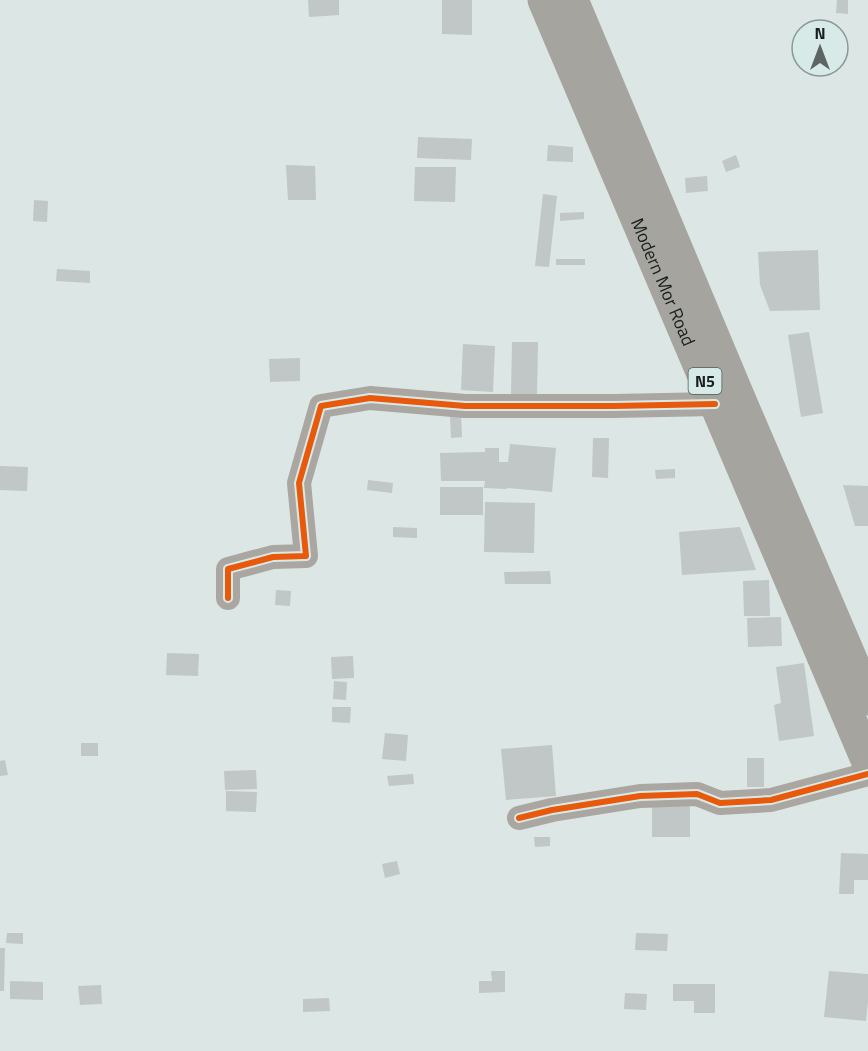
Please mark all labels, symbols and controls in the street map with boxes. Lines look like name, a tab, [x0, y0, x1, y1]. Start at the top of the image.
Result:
north arrow	[790, 18, 850, 78]
text: N	[814, 21, 826, 45]
street label: Modern Mor Road	[625, 213, 703, 350]
road number: N5	[688, 368, 722, 394]

